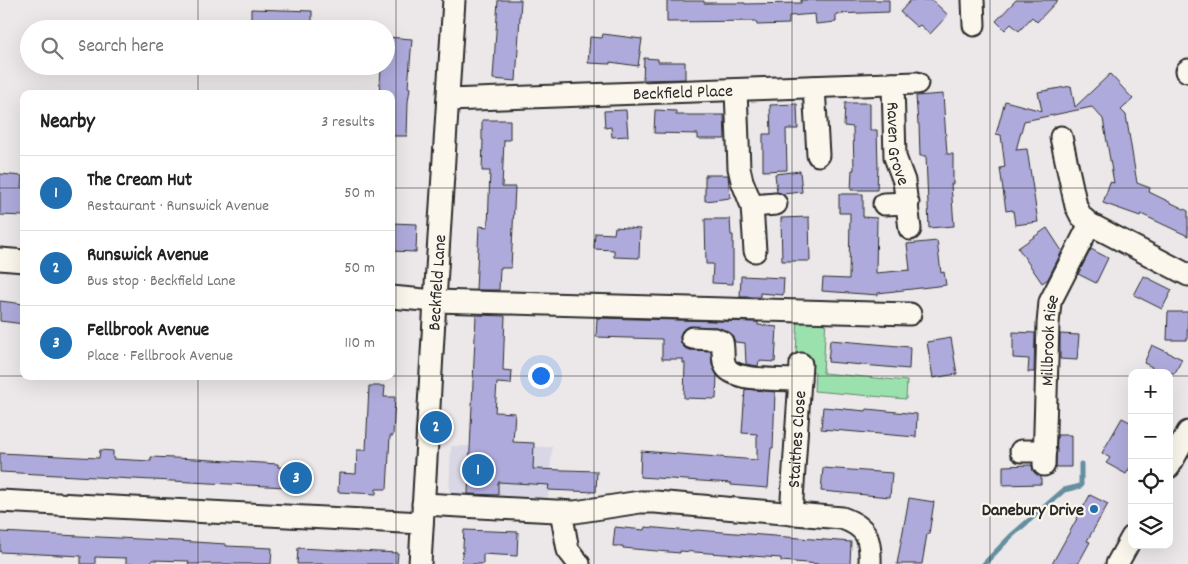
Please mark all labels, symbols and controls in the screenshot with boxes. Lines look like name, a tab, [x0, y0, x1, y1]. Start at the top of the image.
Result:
search box	[20, 20, 395, 75]
icon: search	[38, 34, 66, 62]
text: Search here	[78, 34, 164, 61]
street label: Beckfield Place	[632, 80, 734, 108]
street label: Raven Grove	[878, 102, 915, 190]
text: Nearby	[40, 108, 95, 138]
text: 3 results	[321, 111, 375, 134]
text: The Cream Hut	[87, 168, 192, 195]
text: 1	[54, 182, 58, 205]
text: 50 m	[344, 182, 375, 205]
text: Restaurant · Runswick Avenue	[87, 195, 269, 218]
street label: Beckfield Lane	[423, 234, 454, 331]
text: Runswick Avenue	[87, 243, 209, 270]
text: 2	[53, 257, 60, 280]
text: 50 m	[344, 257, 375, 280]
text: Bus stop · Beckfield Lane	[87, 270, 236, 293]
street label: Millbrook Rise	[1036, 290, 1067, 386]
text: Fellbrook Avenue	[87, 318, 209, 345]
text: 3	[52, 332, 60, 355]
text: 110 m	[345, 332, 375, 355]
text: Place · Fellbrook Avenue	[87, 345, 233, 368]
your location	[528, 363, 554, 389]
map controls	[1128, 369, 1173, 549]
button: +	[1128, 369, 1173, 414]
street label: Staithes Close	[783, 390, 814, 489]
pin: 2	[420, 408, 452, 446]
button: −	[1128, 414, 1173, 459]
pin: 1	[462, 451, 494, 489]
pin: 3	[280, 459, 312, 497]
button: locate	[1128, 459, 1173, 504]
place label: Danebury Drive	[982, 499, 1084, 524]
marker: Danebury Drive	[1088, 503, 1100, 515]
button: layers	[1128, 504, 1173, 549]

